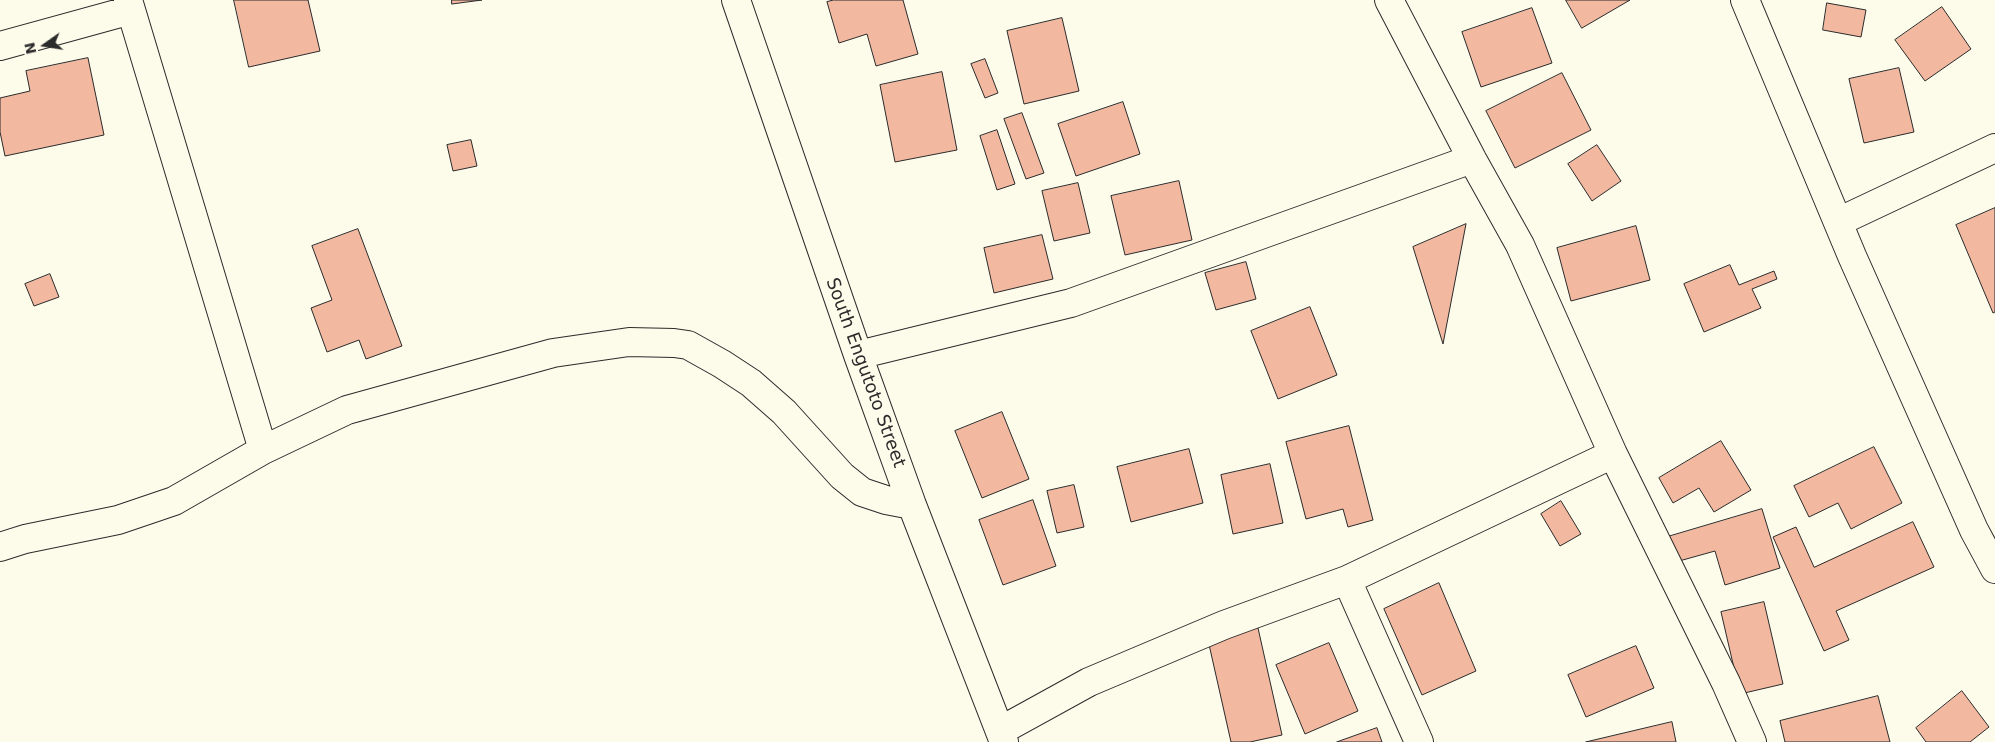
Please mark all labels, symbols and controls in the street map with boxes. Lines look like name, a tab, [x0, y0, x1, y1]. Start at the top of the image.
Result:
north arrow	[20, 20, 70, 70]
text: N	[21, 41, 39, 56]
street label: South Engutoto Street	[821, 275, 909, 471]

